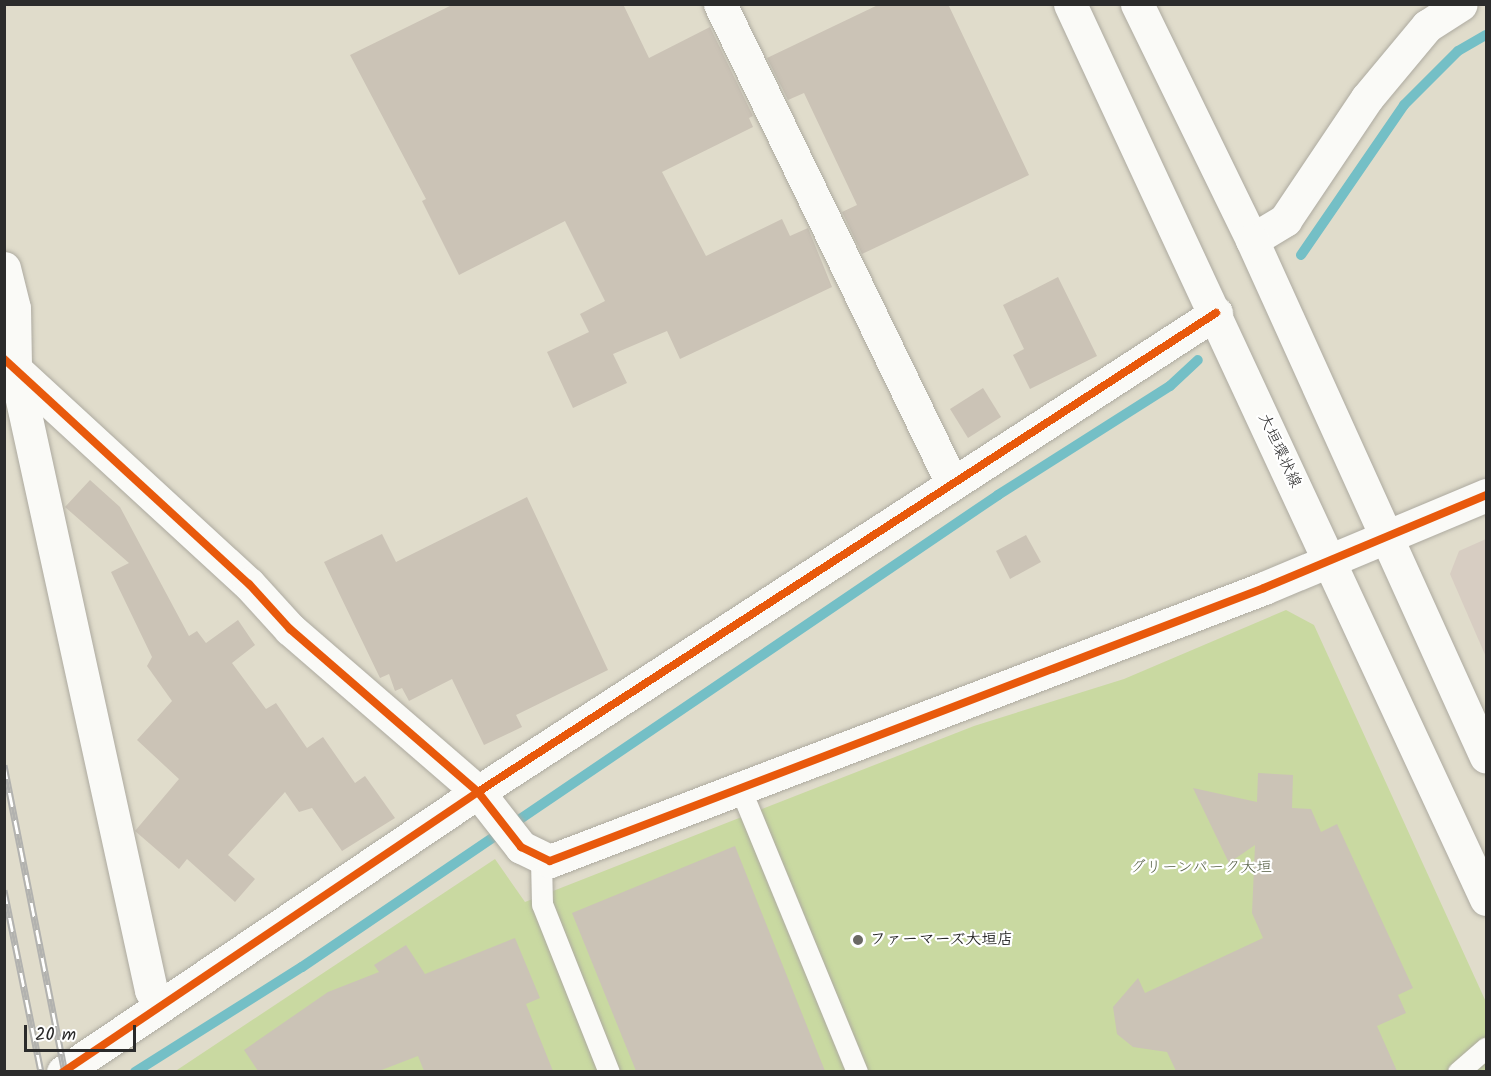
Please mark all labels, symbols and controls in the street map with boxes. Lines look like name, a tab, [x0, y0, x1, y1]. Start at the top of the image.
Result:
street label: 大垣環状線	[1253, 411, 1305, 491]
park label: グリーンパーク大垣	[1129, 858, 1273, 878]
place label: ファーマーズ大垣店	[870, 930, 1014, 950]
marker: ファーマーズ大垣店	[851, 933, 865, 947]
scale bar	[27, 1013, 140, 1051]
text: 20 m	[35, 1021, 76, 1050]

